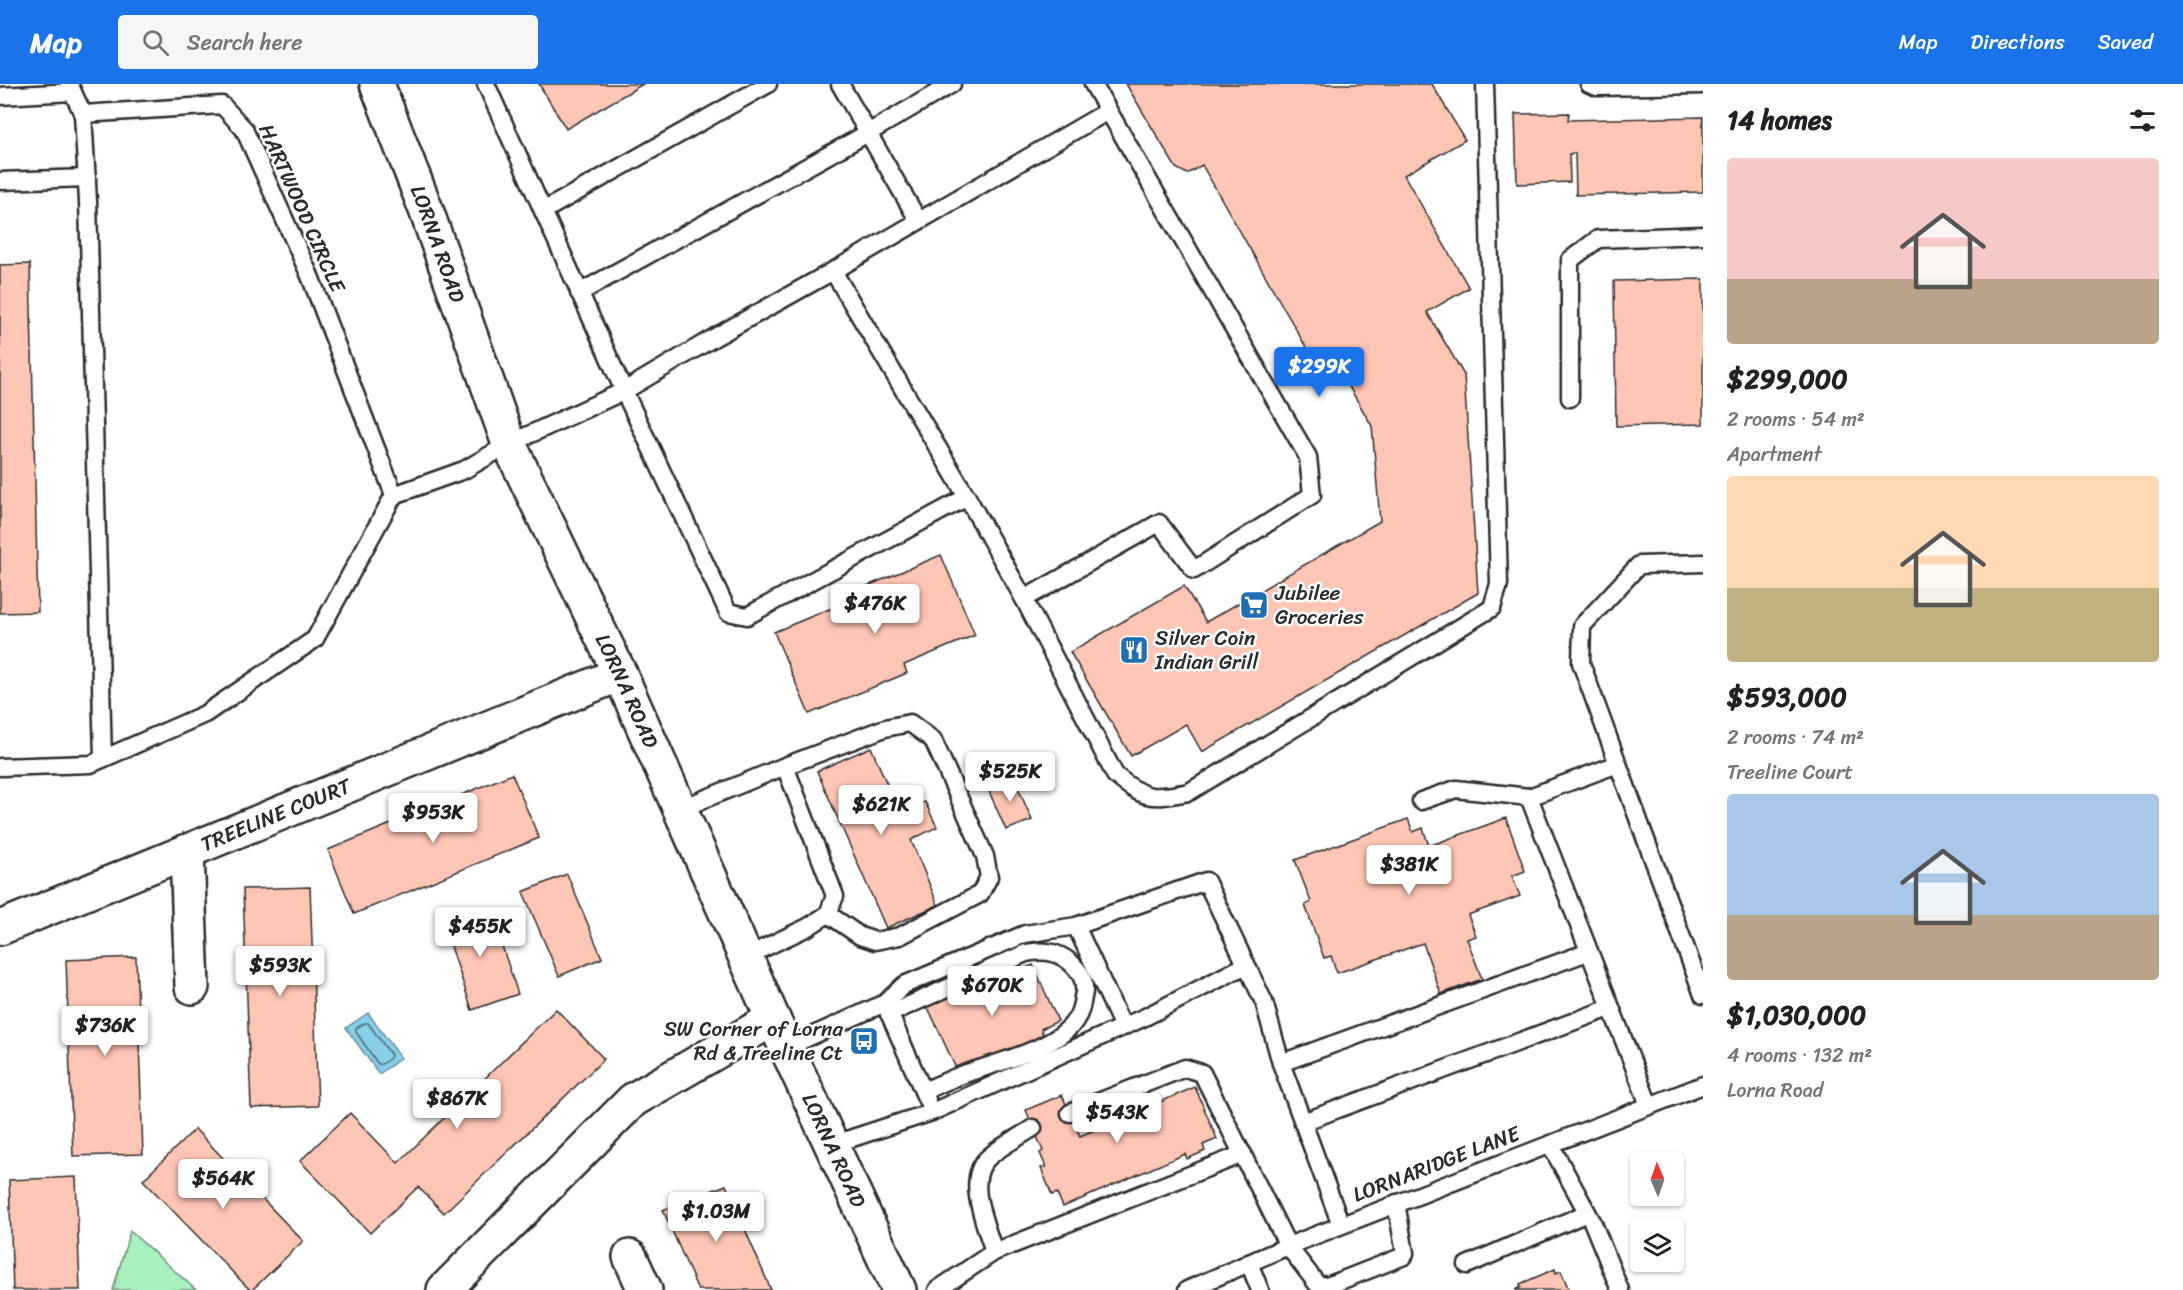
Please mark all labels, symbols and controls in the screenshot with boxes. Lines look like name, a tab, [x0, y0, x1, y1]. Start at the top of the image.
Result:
search box	[118, 15, 538, 69]
text: Map	[30, 18, 82, 67]
text: Search here	[187, 23, 303, 62]
text: Map	[1899, 23, 1937, 61]
text: Directions	[1970, 23, 2065, 61]
text: Saved	[2098, 23, 2153, 61]
icon: search	[139, 26, 172, 59]
text: 14 homes	[1727, 97, 1832, 143]
icon: filters	[2126, 104, 2159, 137]
street label: HARTWOOD CIRCLE	[248, 117, 357, 300]
street label: LORNA ROAD	[399, 179, 477, 308]
icon: home	[1889, 197, 1997, 305]
pin: $299K	[1277, 347, 1361, 398]
text: $299K	[1288, 349, 1350, 384]
text: $299,000	[1727, 356, 1848, 402]
text: 2 rooms · 54 m²	[1727, 402, 1865, 437]
text: Apartment	[1727, 437, 1821, 472]
icon: home	[1889, 515, 1997, 623]
place label: Jubilee Groceries	[1274, 574, 1364, 636]
pin: $476K	[833, 584, 917, 635]
text: $476K	[845, 586, 905, 621]
supermarket icon: Jubilee Groceries	[1238, 589, 1270, 621]
place label: Silver Coin Indian Grill	[1154, 619, 1259, 681]
street label: LORNA ROAD	[584, 627, 670, 755]
restaurant icon: Silver Coin Indian Grill	[1118, 634, 1150, 666]
text: $593,000	[1727, 674, 1847, 720]
text: 2 rooms · 74 m²	[1727, 720, 1864, 755]
pin: $525K	[968, 752, 1052, 803]
text: $525K	[979, 754, 1041, 789]
text: Treeline Court	[1727, 755, 1853, 790]
street label: TREELINE COURT	[195, 767, 358, 863]
pin: $621K	[839, 785, 923, 836]
text: $621K	[852, 787, 910, 822]
pin: $953K	[391, 793, 475, 844]
text: $953K	[402, 795, 464, 830]
icon: home	[1889, 833, 1997, 941]
pin: $381K	[1367, 845, 1451, 896]
text: $381K	[1380, 847, 1438, 882]
pin: $455K	[438, 907, 522, 958]
text: $455K	[449, 909, 511, 944]
pin: $593K	[238, 946, 322, 997]
text: $593K	[249, 948, 311, 983]
pin: $670K	[950, 966, 1034, 1017]
text: $670K	[961, 968, 1023, 1003]
text: $1,030,000	[1727, 992, 1866, 1038]
pin: $736K	[63, 1006, 147, 1057]
text: $736K	[75, 1008, 135, 1043]
place label: SW Corner of Lorna Rd & Treeline Ct	[664, 1010, 843, 1072]
bus stop icon: SW Corner of Lorna Rd & Treeline Ct	[848, 1025, 880, 1057]
text: 4 rooms · 132 m²	[1727, 1038, 1872, 1073]
text: Lorna Road	[1727, 1073, 1823, 1108]
pin: $867K	[415, 1079, 499, 1130]
text: $867K	[427, 1081, 487, 1116]
street label: LORNA ROAD	[791, 1087, 877, 1214]
pin: $543K	[1075, 1093, 1159, 1144]
text: $543K	[1086, 1095, 1148, 1130]
street label: LORNARIDGE LANE	[1347, 1114, 1526, 1213]
north arrow	[1630, 1152, 1684, 1206]
map controls	[1630, 1152, 1684, 1272]
pin: $564K	[181, 1159, 265, 1210]
text: $564K	[192, 1161, 254, 1196]
pin: $1.03M	[667, 1192, 765, 1243]
text: $1.03M	[682, 1194, 750, 1229]
button: layers	[1630, 1218, 1684, 1272]

